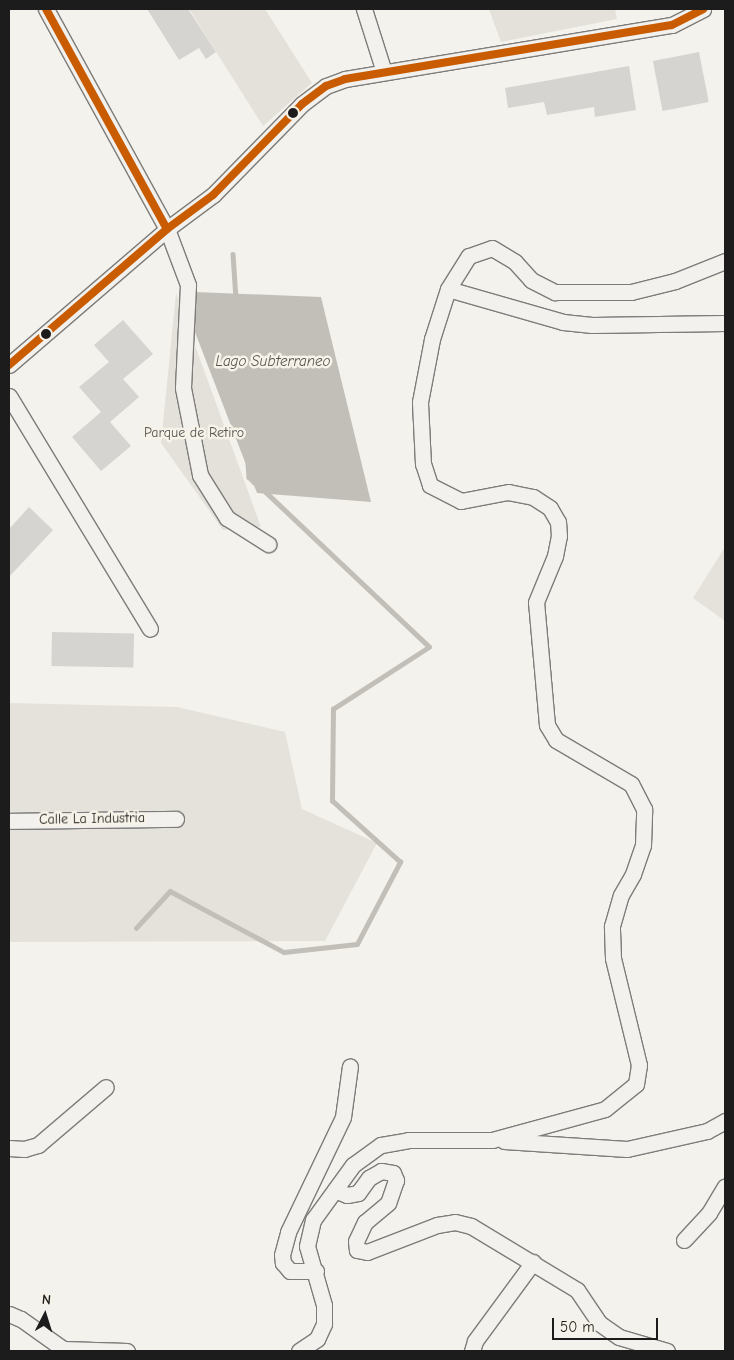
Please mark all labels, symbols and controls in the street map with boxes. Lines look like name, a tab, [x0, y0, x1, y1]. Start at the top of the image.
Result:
unlabelled marker	[288, 108, 298, 118]
unlabelled marker	[41, 329, 51, 339]
water label: Lago Subterraneo	[215, 353, 331, 371]
park label: Parque de Retiro	[144, 425, 244, 441]
street label: Calle La Industria	[39, 810, 145, 828]
north arrow	[20, 1290, 70, 1340]
text: N	[41, 1291, 52, 1308]
scale bar	[554, 1308, 660, 1340]
text: 50 m	[560, 1318, 595, 1336]

